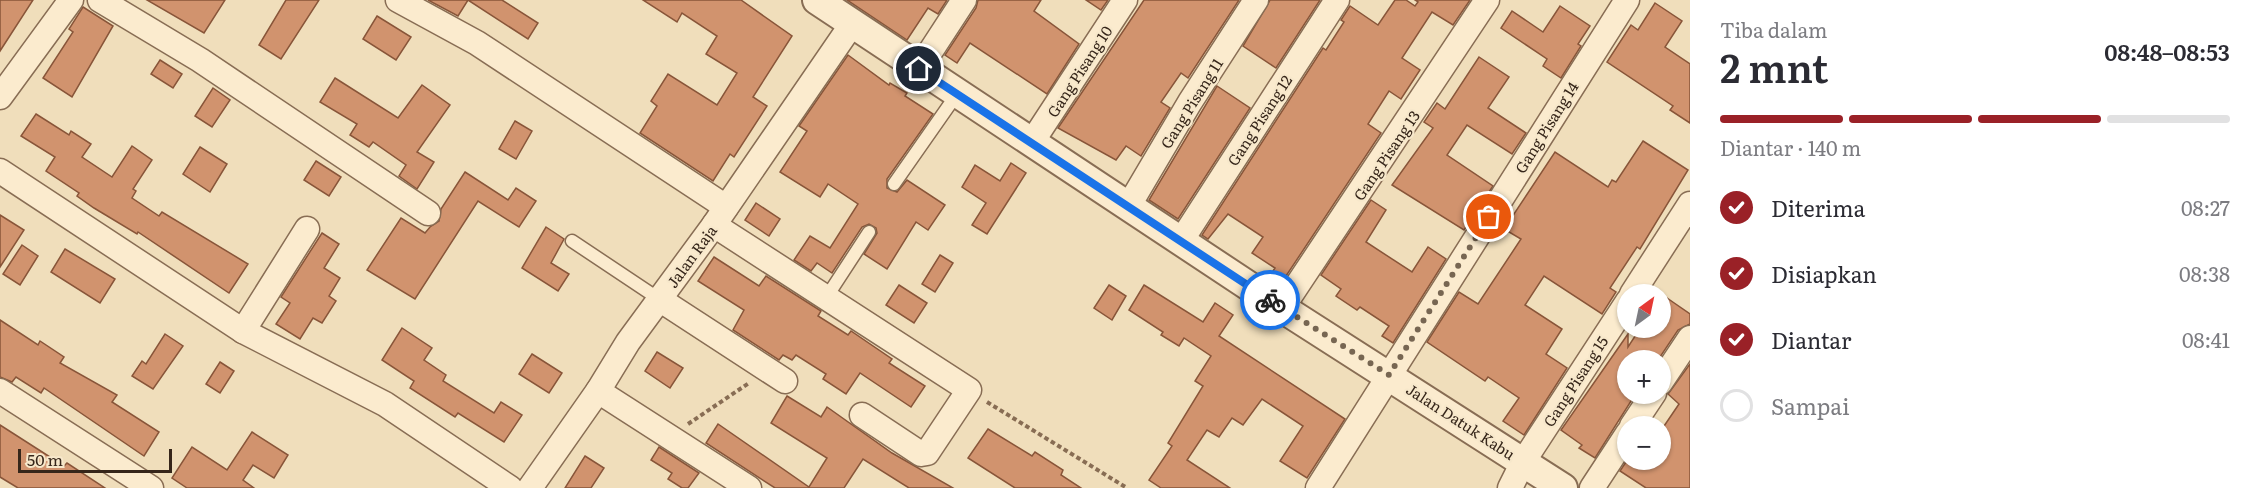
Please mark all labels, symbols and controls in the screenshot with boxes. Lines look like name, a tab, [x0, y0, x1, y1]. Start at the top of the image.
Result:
text: Tiba dalam	[1720, 14, 1827, 44]
street label: Gang Pisang 10	[1041, 20, 1118, 121]
text: 08:48–08:53	[2104, 35, 2230, 68]
text: 2 mnt	[1720, 37, 1828, 95]
pin	[893, 43, 944, 94]
icon: home	[902, 52, 935, 85]
street label: Gang Pisang 11	[1154, 53, 1228, 153]
street label: Gang Pisang 12	[1221, 70, 1297, 170]
street label: Gang Pisang 14	[1509, 77, 1583, 177]
street label: Gang Pisang 13	[1347, 105, 1425, 205]
text: Diantar · 140 m	[1720, 132, 1861, 162]
pin	[1463, 191, 1514, 242]
icon: check	[1720, 191, 1753, 224]
text: Diterima	[1771, 191, 1865, 224]
text: 08:27	[2181, 192, 2230, 222]
icon: bag	[1472, 200, 1505, 233]
street label: Jalan Raja	[660, 219, 722, 292]
icon: check	[1720, 257, 1753, 290]
text: Disiapkan	[1771, 257, 1877, 290]
text: 08:38	[2179, 258, 2230, 288]
courier	[1240, 270, 1300, 330]
icon: bike	[1254, 284, 1287, 317]
north arrow	[1617, 284, 1671, 338]
map controls	[1617, 284, 1671, 470]
icon: check	[1720, 323, 1753, 356]
text: Diantar	[1771, 323, 1851, 356]
text: 08:41	[2182, 324, 2230, 354]
street label: Gang Pisang 15	[1537, 331, 1613, 431]
button: +	[1617, 350, 1671, 404]
street label: Jalan Datuk Kabu	[1402, 377, 1520, 465]
text: Sampai	[1771, 389, 1849, 422]
button: −	[1617, 416, 1671, 470]
scale bar	[18, 446, 172, 474]
text: 50 m	[27, 447, 63, 471]

